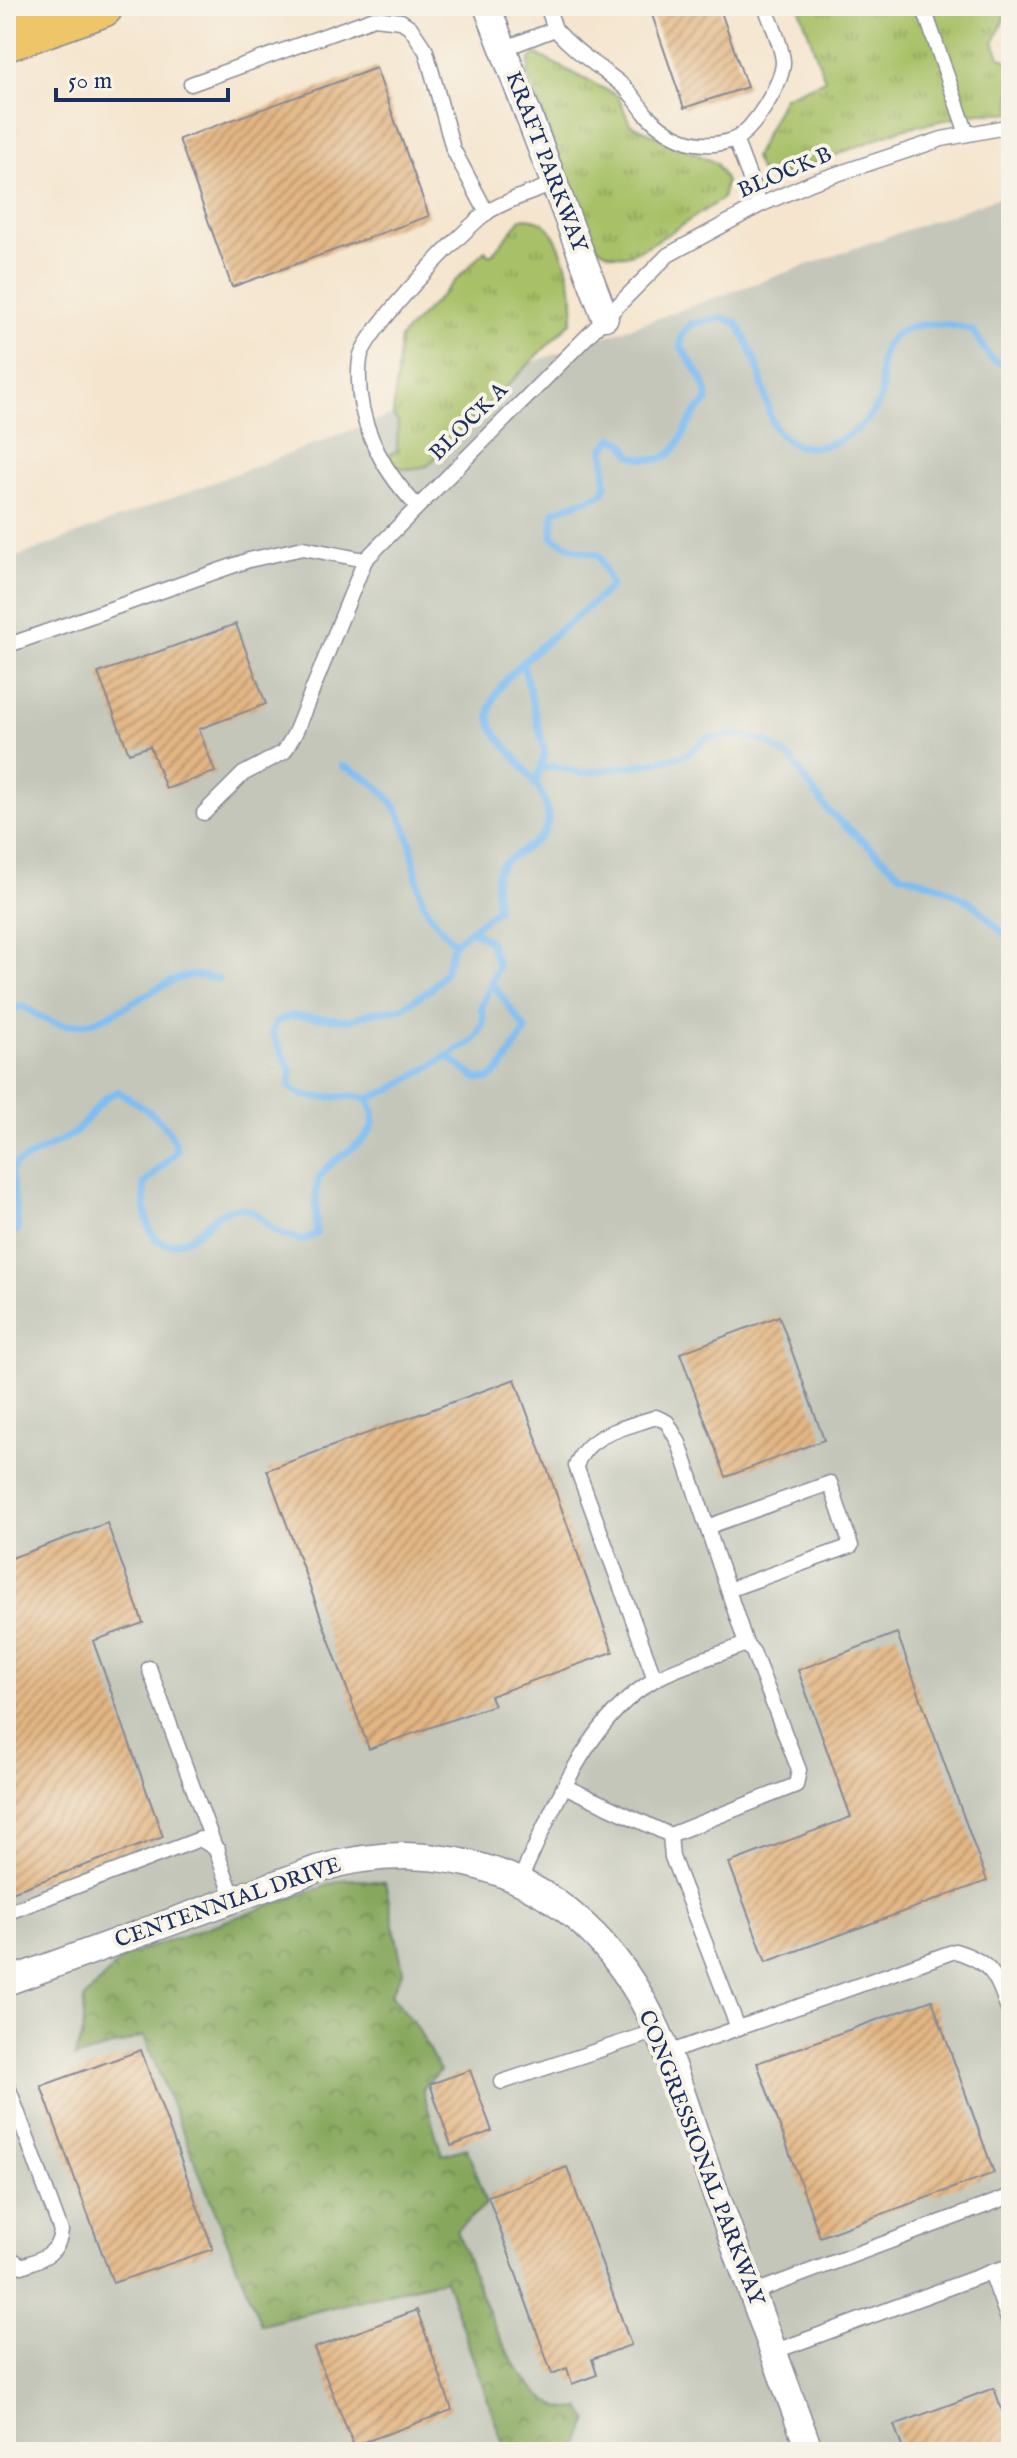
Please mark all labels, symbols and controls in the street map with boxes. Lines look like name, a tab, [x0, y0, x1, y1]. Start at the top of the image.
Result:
scale bar	[56, 52, 228, 102]
text: 50 m	[68, 66, 112, 97]
street label: KRAFT PARKWAY	[499, 68, 594, 257]
street label: BLOCK B	[734, 141, 836, 205]
street label: BLOCK A	[424, 376, 515, 467]
street label: CENTENNIAL DRIVE	[111, 1851, 345, 1955]
street label: CONGRESSIONAL PARKWAY	[632, 2006, 771, 2311]

